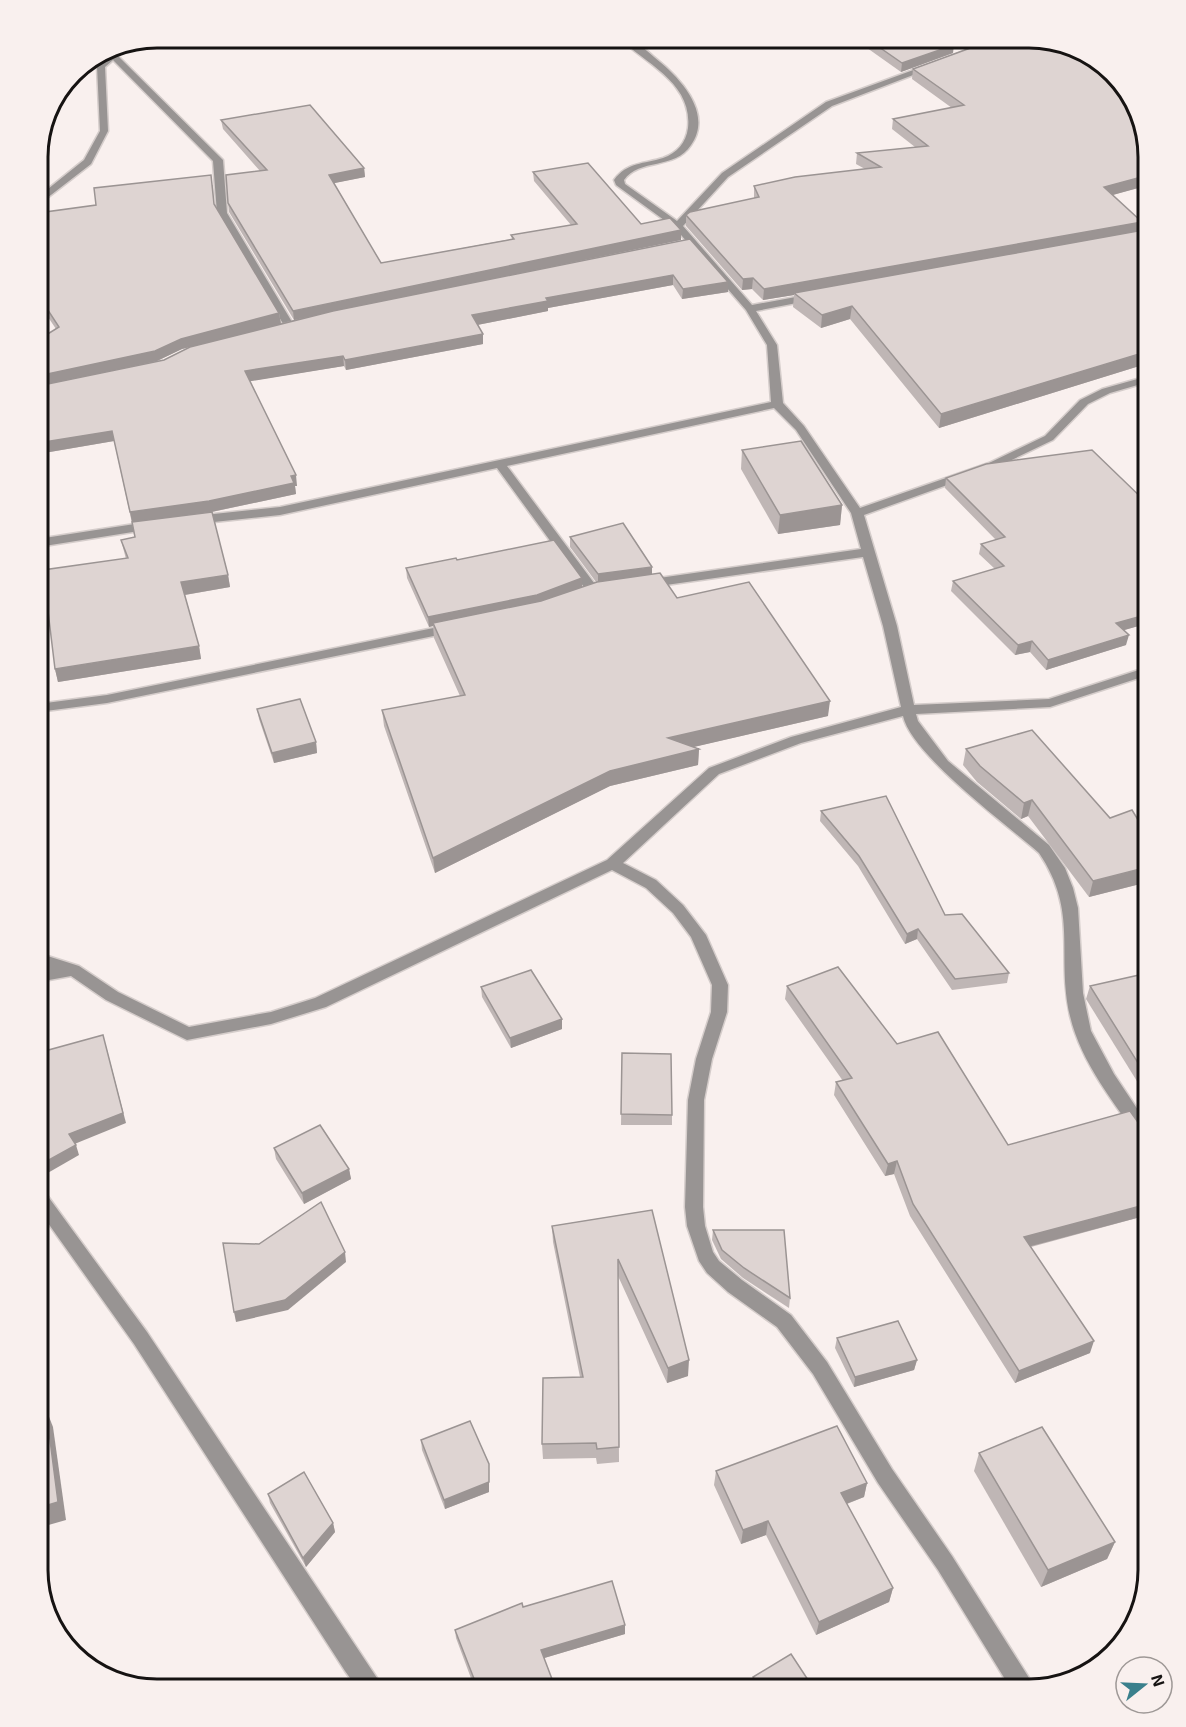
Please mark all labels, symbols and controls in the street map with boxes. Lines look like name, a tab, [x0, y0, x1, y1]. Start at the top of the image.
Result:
north arrow	[1114, 1655, 1174, 1715]
text: N	[1148, 1672, 1170, 1689]

